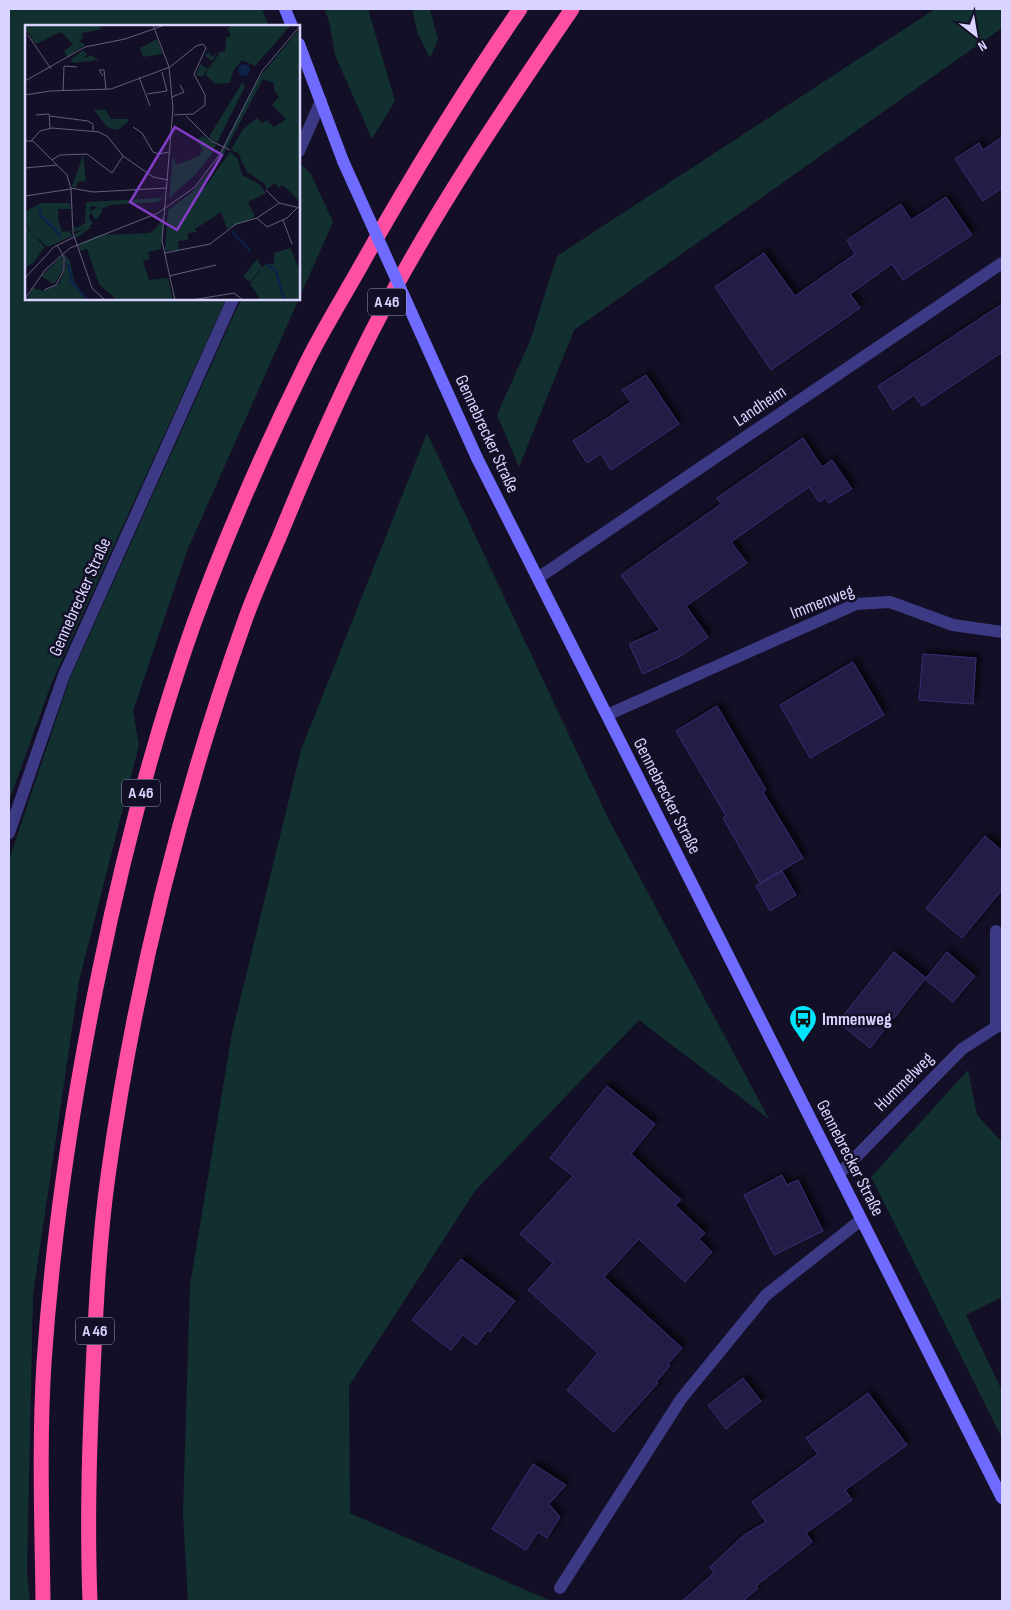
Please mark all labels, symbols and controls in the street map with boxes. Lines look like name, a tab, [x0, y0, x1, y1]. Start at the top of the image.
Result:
north arrow	[951, 10, 1001, 60]
inset map	[25, 25, 300, 300]
text: N	[975, 37, 990, 55]
road number: A 46	[368, 288, 406, 316]
street label: Gennebrecker Straße	[451, 372, 523, 496]
street label: Landheim	[730, 381, 790, 431]
street label: Gennebrecker Straße	[45, 535, 115, 659]
street label: Immenweg	[787, 580, 857, 624]
street label: Gennebrecker Straße	[629, 735, 705, 857]
road number: A 46	[122, 780, 160, 806]
bus stop icon: Immenweg	[788, 1004, 818, 1043]
place label: Immenweg	[822, 1009, 892, 1030]
street label: Hummelweg	[870, 1048, 938, 1116]
street label: Gennebrecker Straße	[812, 1097, 888, 1219]
road number: A 46	[76, 1318, 114, 1344]

